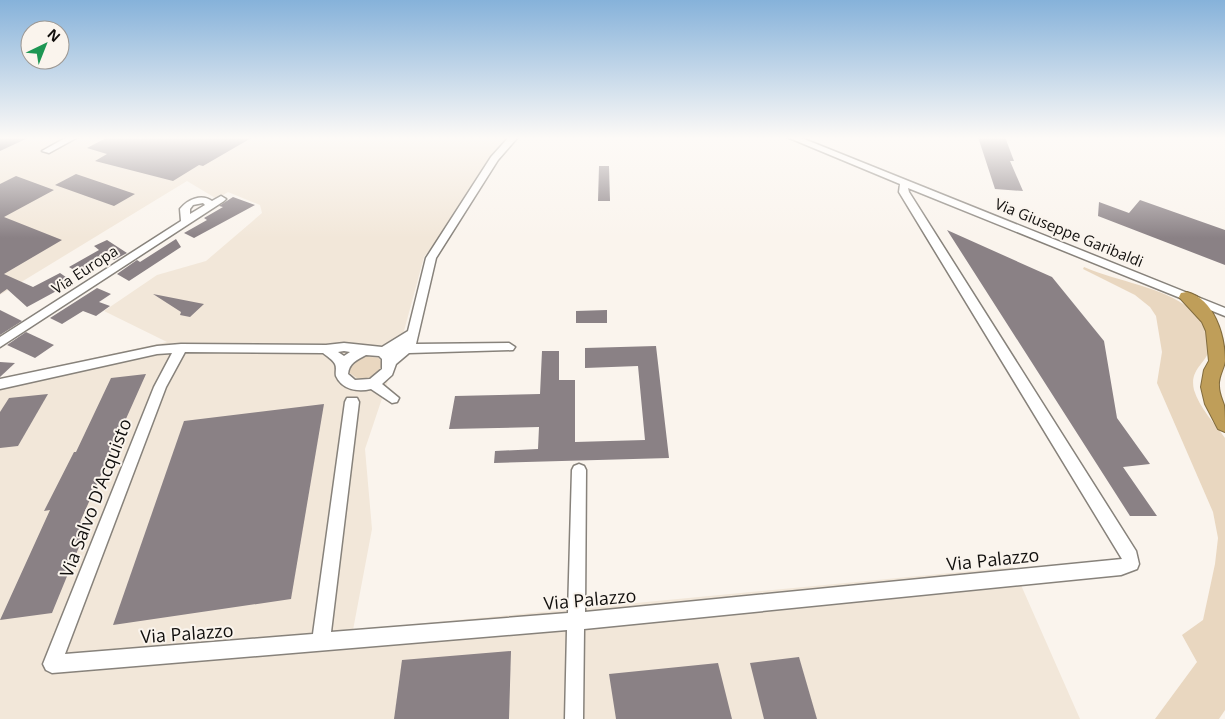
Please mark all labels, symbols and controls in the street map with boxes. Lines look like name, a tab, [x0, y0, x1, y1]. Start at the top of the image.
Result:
north arrow	[20, 20, 70, 70]
text: N	[44, 24, 65, 46]
street label: Via Giuseppe Garibaldi	[992, 193, 1147, 271]
street label: Via Europa	[47, 240, 121, 298]
street label: Via Salvo D'Acquisto	[54, 415, 136, 581]
street label: Via Palazzo	[945, 542, 1040, 576]
street label: Via Palazzo	[543, 583, 637, 615]
street label: Via Palazzo	[140, 618, 234, 648]

